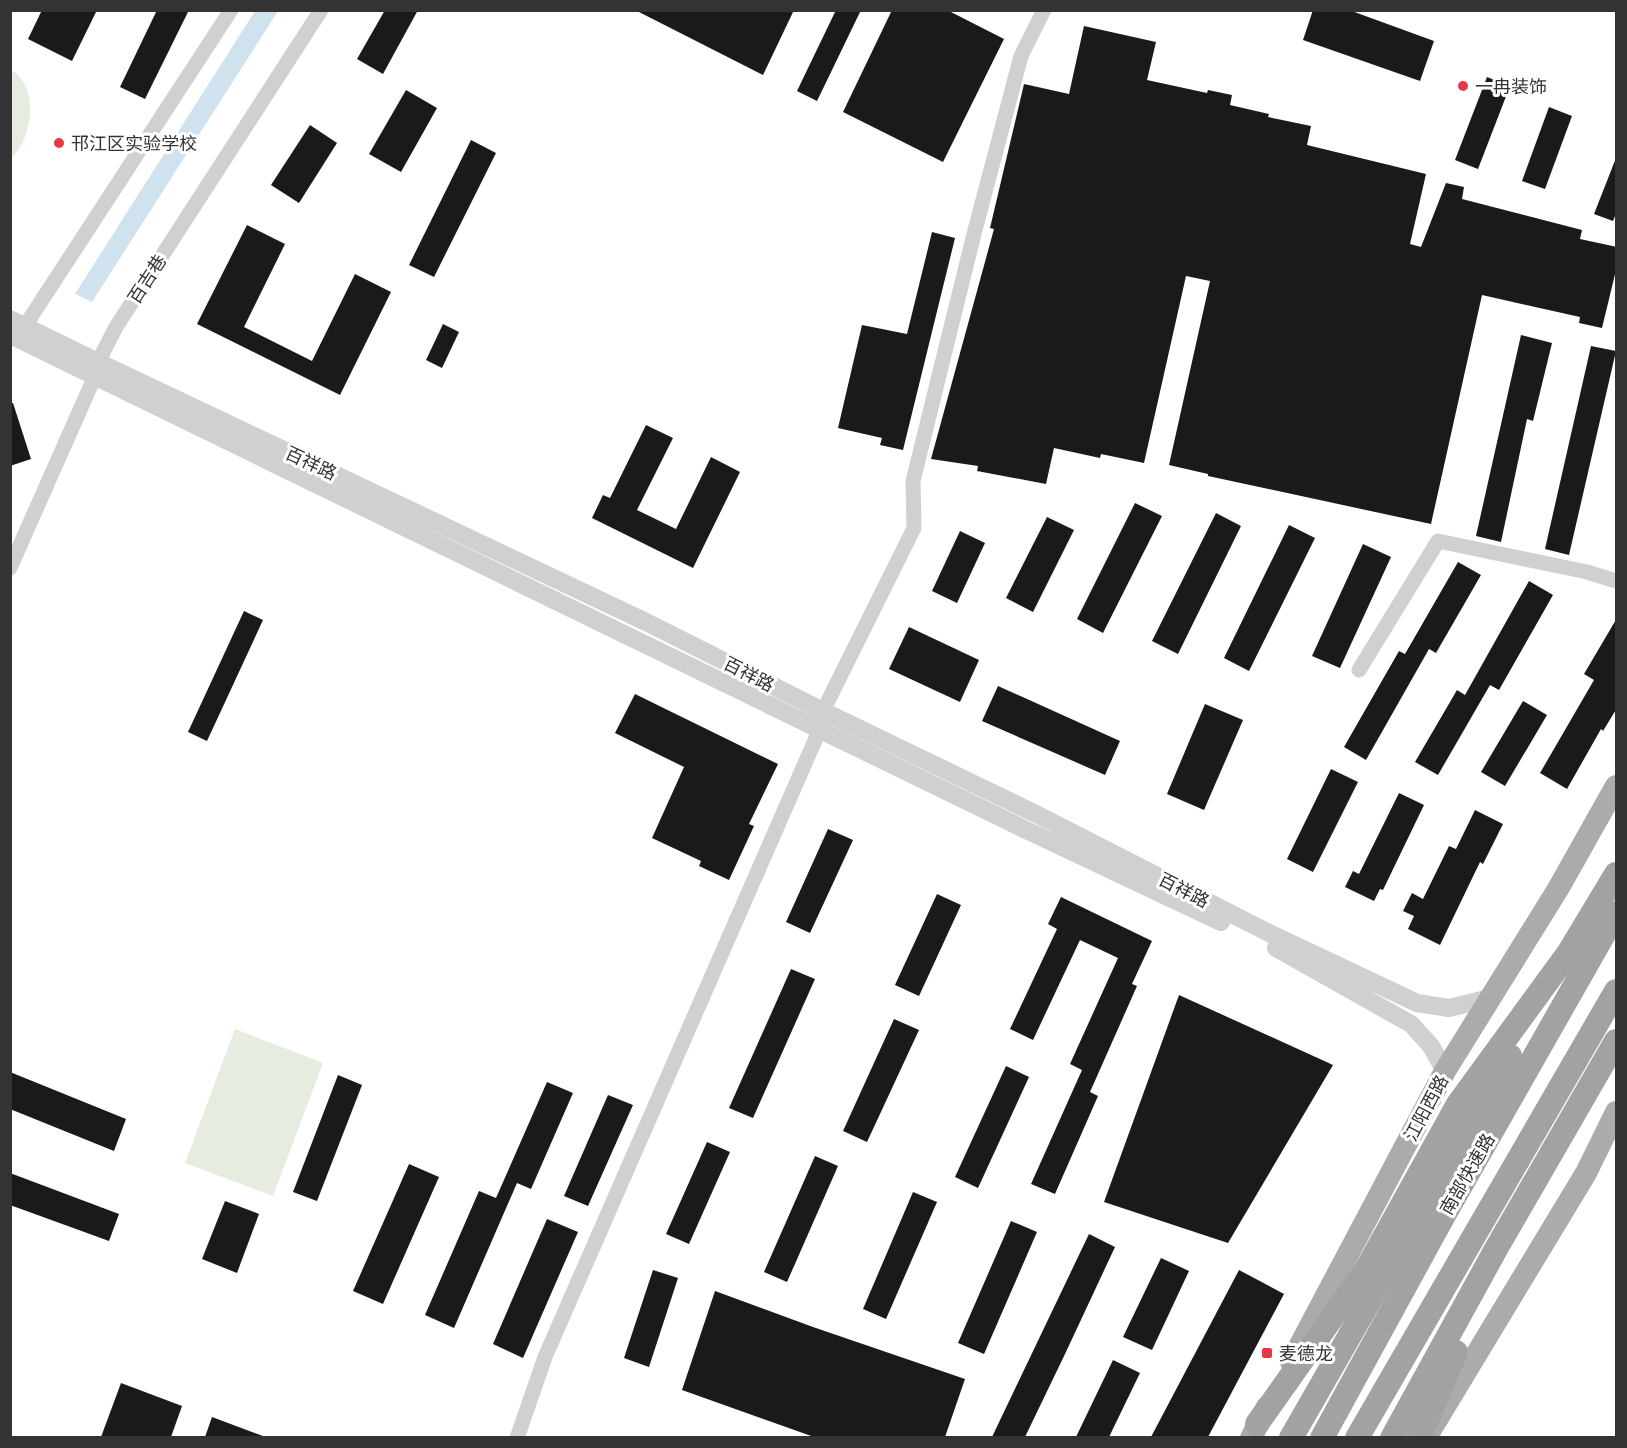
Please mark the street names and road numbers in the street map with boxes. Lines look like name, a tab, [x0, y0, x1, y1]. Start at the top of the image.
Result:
street label: 百吉巷	[121, 249, 173, 309]
street label: 百祥路	[281, 439, 341, 487]
street label: 百祥路	[719, 650, 779, 698]
street label: 百祥路	[1154, 866, 1214, 914]
street label: 江阳西路	[1397, 1070, 1455, 1146]
street label: 南部快速路	[1433, 1128, 1501, 1220]

